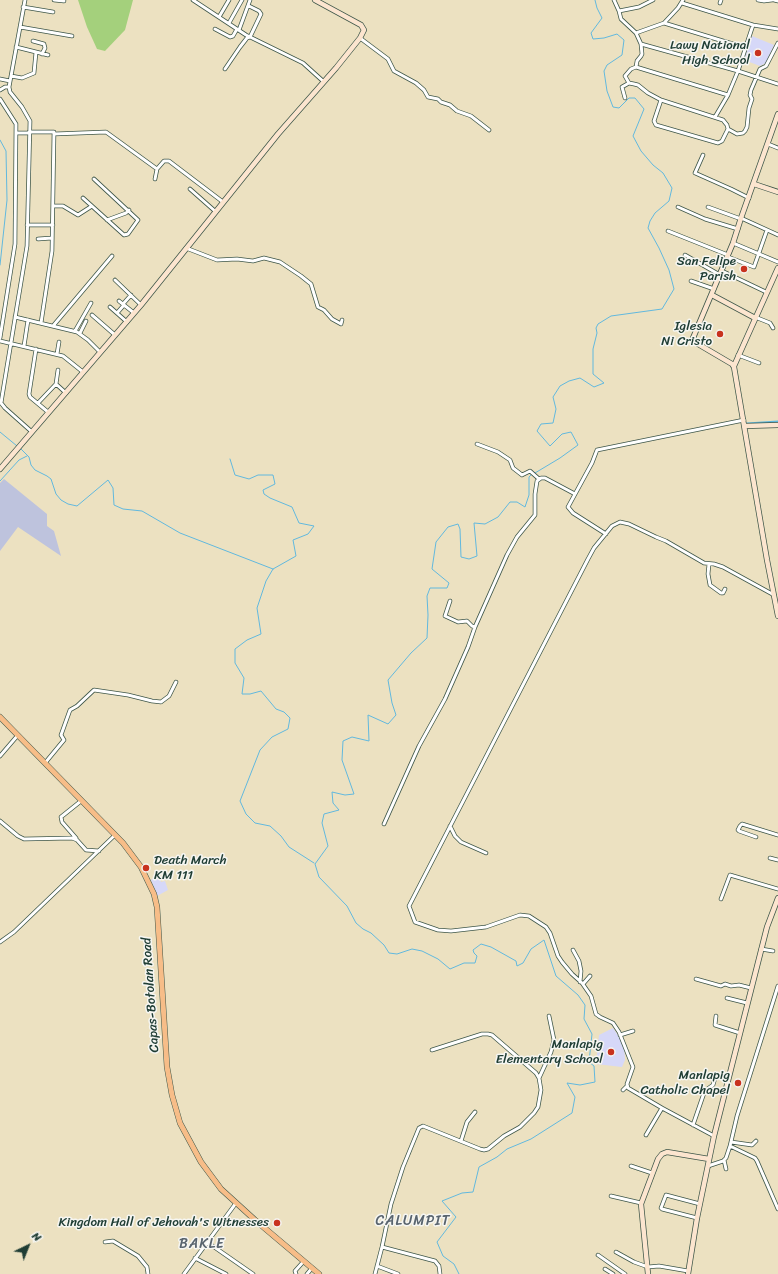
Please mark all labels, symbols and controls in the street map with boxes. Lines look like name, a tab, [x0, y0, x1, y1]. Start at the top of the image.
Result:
place label: Lawy National High School	[670, 38, 750, 69]
marker: Lawy National High School	[753, 48, 763, 58]
place label: San Felipe Parish	[677, 254, 736, 285]
marker: San Felipe Parish	[739, 264, 749, 274]
place label: Iglesia Ni Cristo	[661, 319, 712, 350]
marker: Iglesia Ni Cristo	[715, 329, 725, 339]
place label: Death March KM 111	[154, 853, 227, 884]
marker: Death March KM 111	[141, 863, 151, 873]
street label: Capas-Botolan Road	[139, 937, 163, 1053]
place label: Manlapig Elementary School	[496, 1037, 603, 1068]
marker: Manlapig Elementary School	[606, 1047, 616, 1057]
place label: Manlapig Catholic Chapel	[640, 1068, 730, 1099]
marker: Manlapig Catholic Chapel	[733, 1078, 743, 1088]
district label: CALUMPIT	[376, 1213, 450, 1229]
place label: Kingdom Hall of Jehovah's Witnesses	[59, 1215, 269, 1231]
marker: Kingdom Hall of Jehovah's Witnesses	[272, 1218, 282, 1228]
north arrow	[8, 1226, 48, 1266]
text: N	[27, 1227, 46, 1246]
district label: BAKLE	[179, 1236, 225, 1252]

